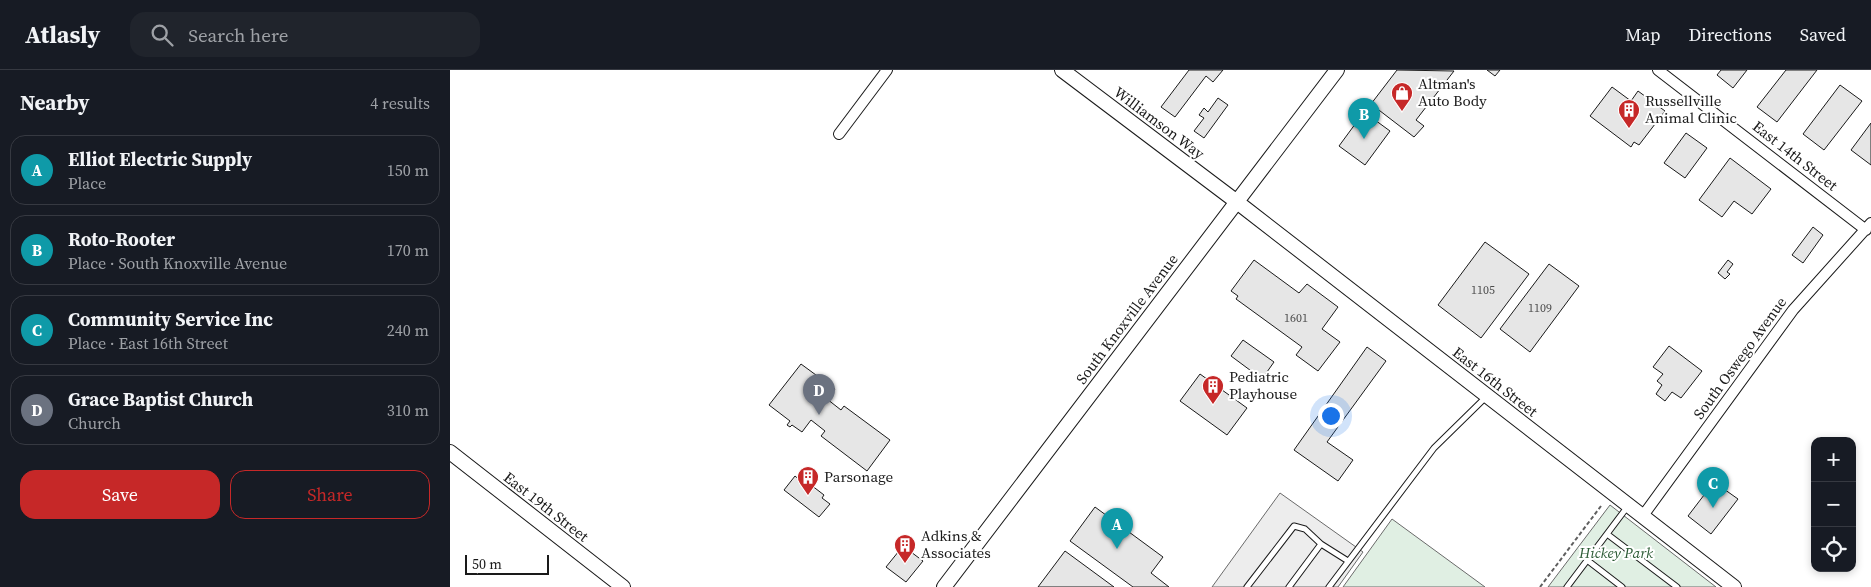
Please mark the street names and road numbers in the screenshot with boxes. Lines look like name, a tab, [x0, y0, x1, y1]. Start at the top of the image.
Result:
street label: Williamson Way	[1110, 82, 1209, 164]
street label: East 14th Street	[1748, 116, 1842, 196]
street label: South Knoxville Avenue	[1071, 249, 1183, 388]
street label: South Oswego Avenue	[1688, 292, 1791, 423]
street label: East 16th Street	[1448, 342, 1542, 422]
street label: East 19th Street	[499, 467, 593, 547]

